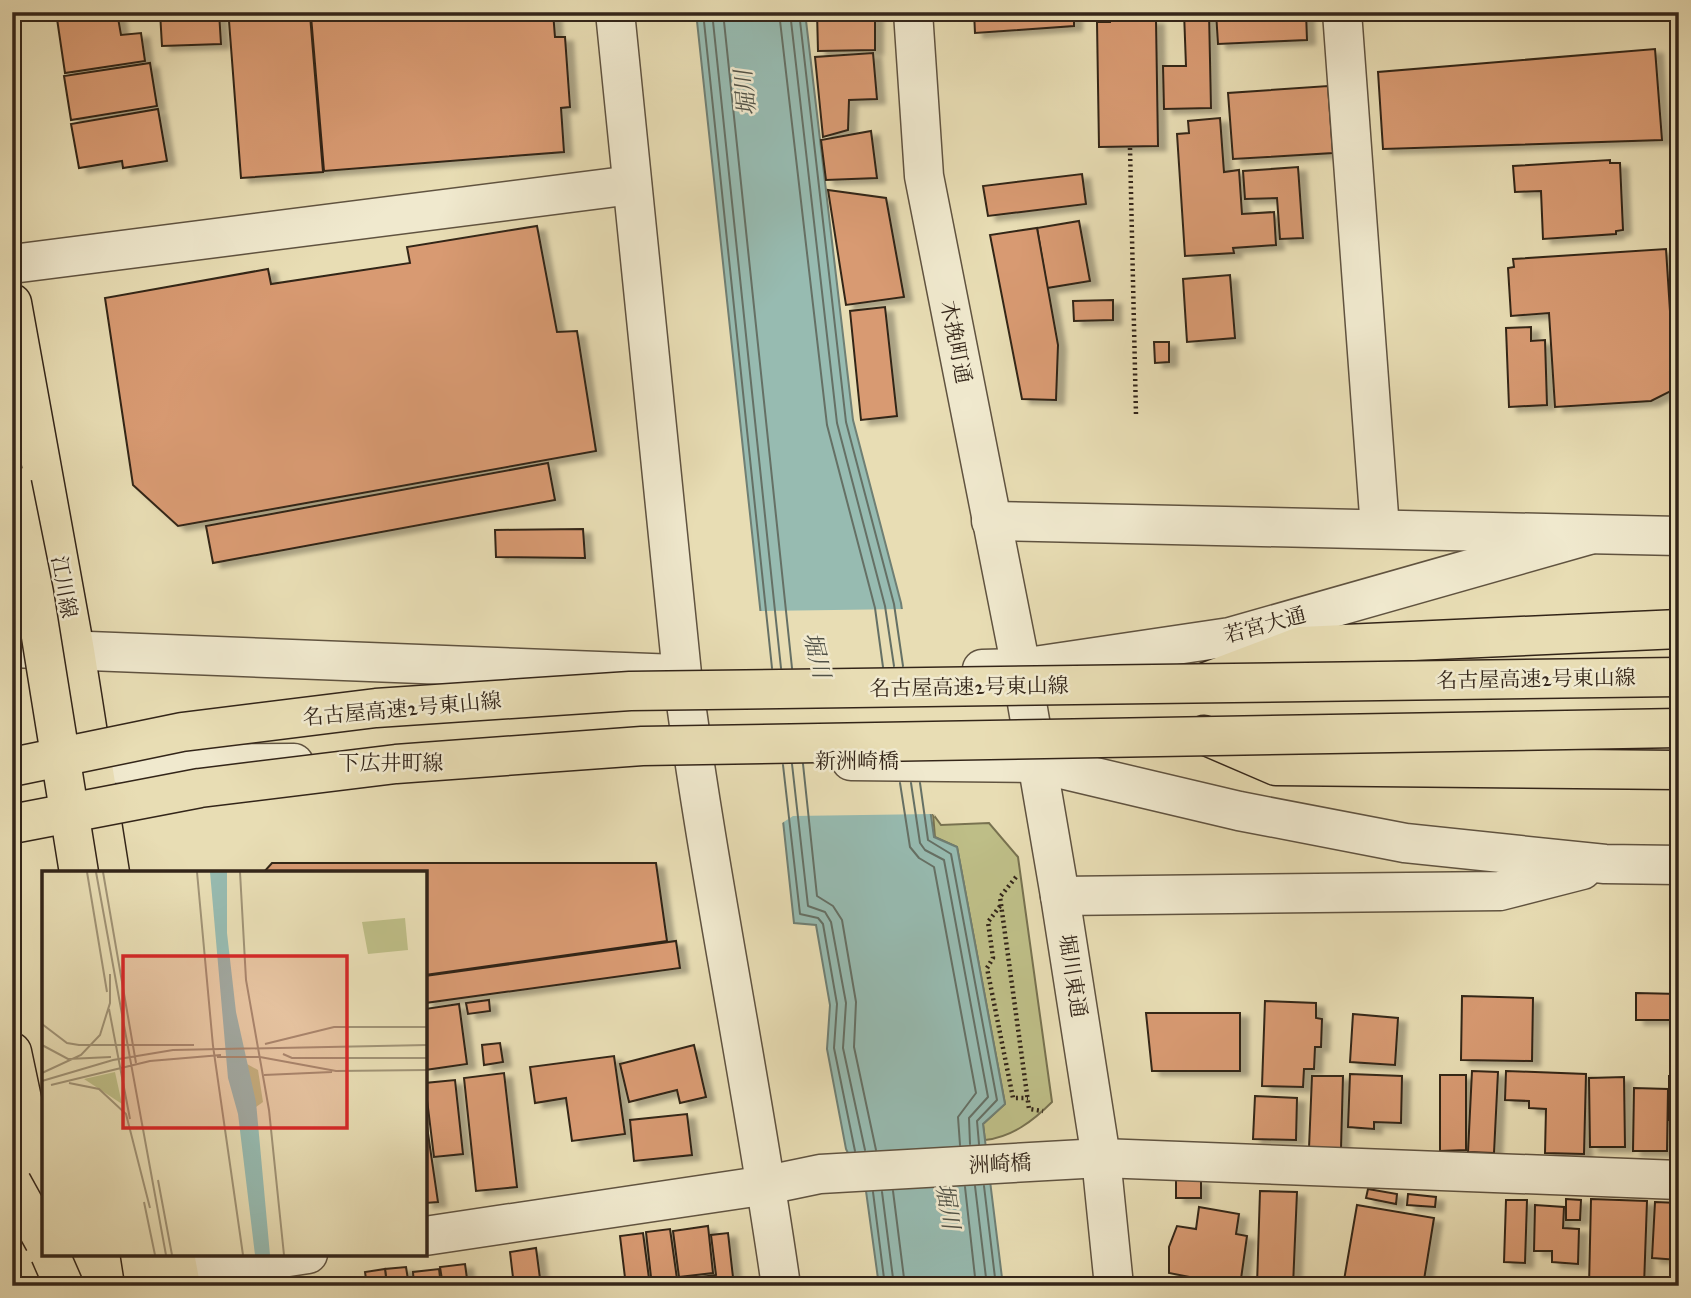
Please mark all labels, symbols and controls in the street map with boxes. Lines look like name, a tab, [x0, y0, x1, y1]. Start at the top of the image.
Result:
water label: 堀川	[728, 66, 761, 117]
street label: 木挽町通	[935, 298, 977, 386]
street label: 江川線	[46, 554, 82, 620]
street label: 若宮大通	[1221, 602, 1309, 648]
water label: 堀川	[798, 629, 837, 684]
street label: 名古屋高速2号東山線	[1436, 664, 1636, 694]
street label: 名古屋高速2号東山線	[869, 672, 1069, 702]
street label: 名古屋高速2号東山線	[302, 687, 502, 731]
street label: 新洲崎橋	[815, 748, 899, 774]
street label: 下広井町線	[339, 750, 444, 776]
inset map	[42, 871, 427, 1256]
street label: 堀川東通	[1054, 932, 1092, 1020]
street label: 洲崎橋	[968, 1149, 1032, 1179]
water label: 堀川	[930, 1181, 966, 1234]

